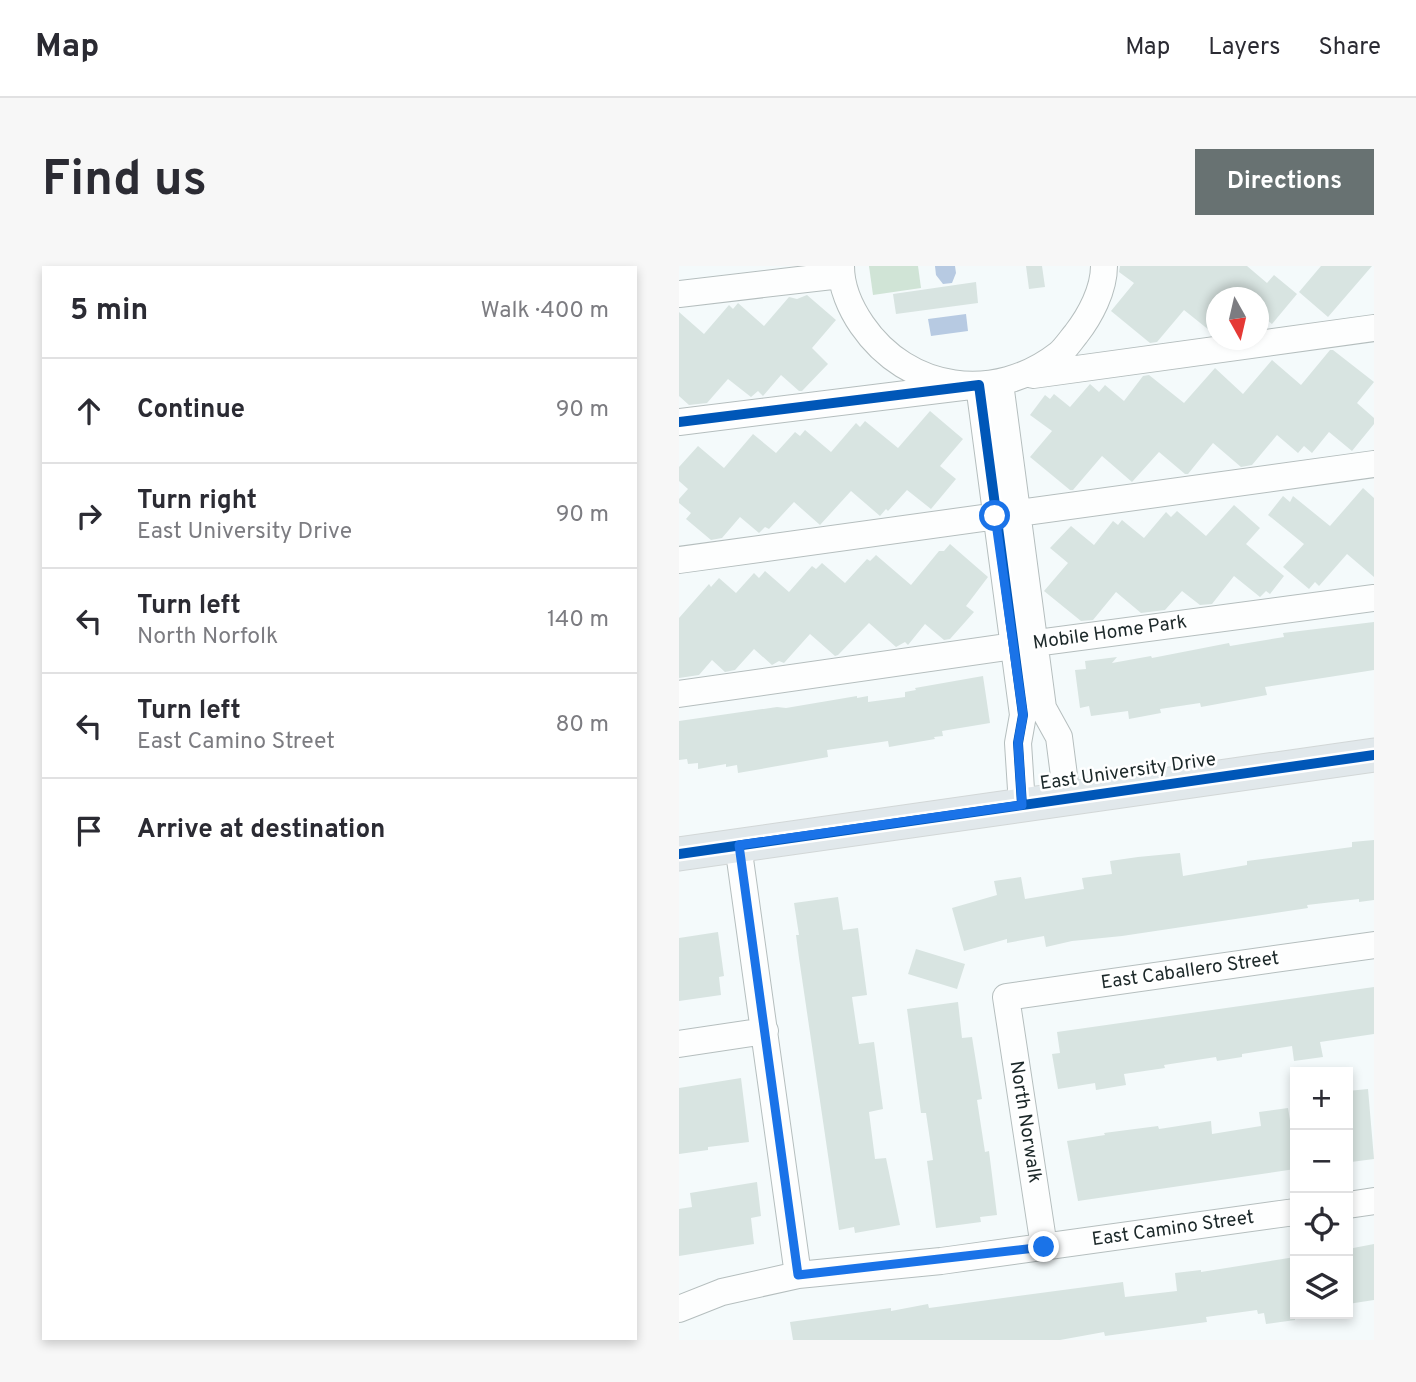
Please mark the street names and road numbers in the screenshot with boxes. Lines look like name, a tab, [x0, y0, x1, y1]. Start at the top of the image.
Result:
street label: Mobile Home Park	[1031, 610, 1189, 656]
street label: East University Drive	[1038, 748, 1218, 796]
street label: East Caballero Street	[1099, 947, 1281, 995]
street label: North Norwalk	[1003, 1059, 1047, 1185]
street label: East Camino Street	[1090, 1206, 1256, 1252]

